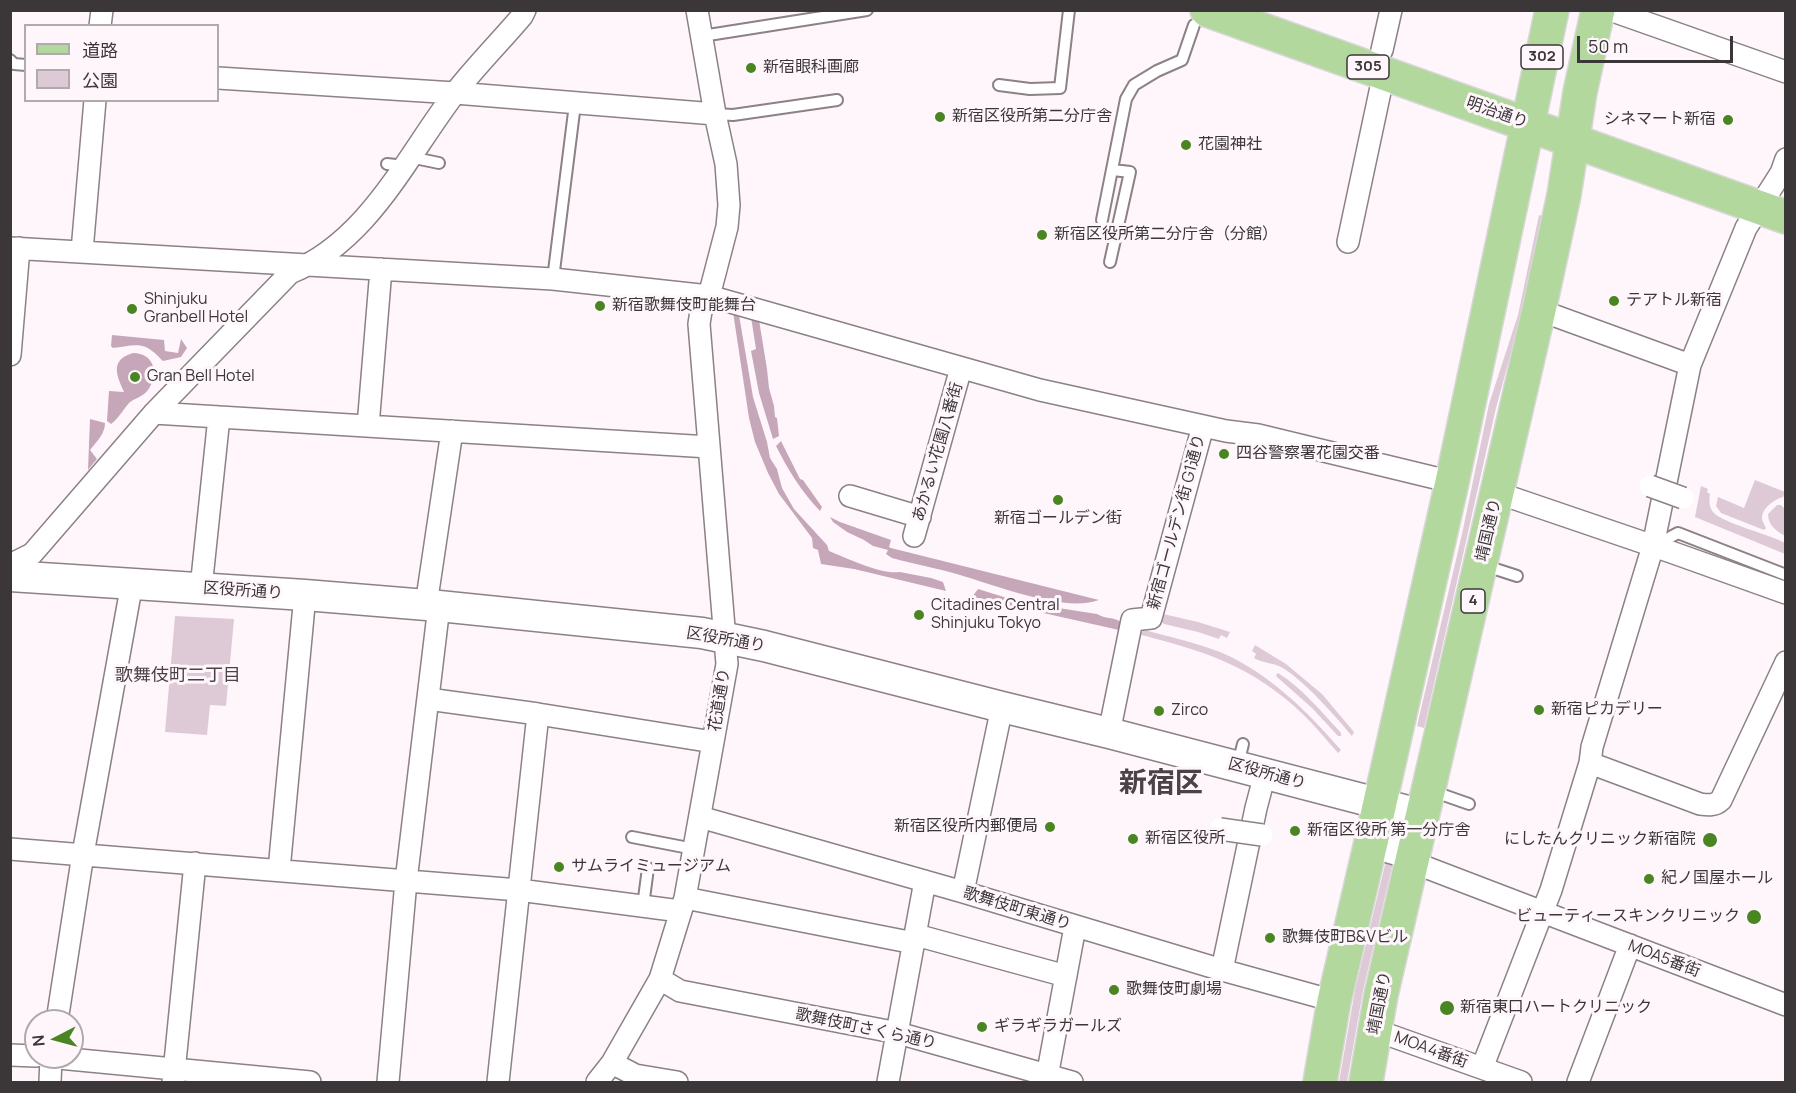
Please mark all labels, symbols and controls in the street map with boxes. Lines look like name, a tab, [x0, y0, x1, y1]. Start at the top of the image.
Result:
legend	[24, 24, 219, 102]
scale bar	[1580, 24, 1736, 62]
text: 50 m	[1588, 34, 1628, 58]
text: 道路	[82, 38, 118, 62]
road number: 302	[1521, 45, 1563, 69]
road number: 305	[1347, 55, 1389, 79]
place label: 新宿眼科画廊	[763, 58, 859, 78]
marker: 新宿眼科画廊	[744, 61, 758, 75]
text: 公園	[82, 68, 118, 92]
street label: 明治通り	[1464, 94, 1530, 132]
place label: 新宿区役所第二分庁舎	[952, 107, 1112, 127]
marker: 新宿区役所第二分庁舎	[933, 110, 947, 124]
place label: シネマート新宿	[1604, 110, 1716, 130]
marker: シネマート新宿	[1721, 113, 1735, 127]
place label: 花園神社	[1198, 135, 1262, 155]
marker: 花園神社	[1179, 138, 1193, 152]
place label: 新宿区役所第二分庁舎（分館）	[1054, 225, 1278, 245]
marker: 新宿区役所第二分庁舎（分館）	[1035, 228, 1049, 242]
place label: Shinjuku Granbell Hotel	[144, 290, 248, 328]
place label: テアトル新宿	[1626, 291, 1722, 311]
marker: テアトル新宿	[1607, 294, 1621, 308]
place label: 新宿歌舞伎町能舞台	[612, 296, 756, 316]
marker: 新宿歌舞伎町能舞台	[593, 299, 607, 313]
marker: Shinjuku Granbell Hotel	[125, 302, 139, 316]
place label: Gran Bell Hotel	[147, 367, 255, 387]
marker: Gran Bell Hotel	[128, 370, 142, 384]
street label: あかるい花園八番街	[909, 380, 967, 524]
street label: 新宿ゴールデン街 G1通り	[1144, 432, 1210, 612]
place label: 四谷警察署花園交番	[1236, 444, 1380, 464]
marker: 四谷警察署花園交番	[1217, 447, 1231, 461]
marker: 新宿ゴールデン街	[1051, 493, 1065, 507]
street label: 靖国通り	[1472, 497, 1506, 563]
place label: 新宿ゴールデン街	[994, 509, 1122, 529]
street label: 区役所通り	[202, 579, 284, 603]
road number: 4	[1461, 589, 1485, 613]
place label: Citadines Central Shinjuku Tokyo	[931, 596, 1060, 634]
marker: Citadines Central Shinjuku Tokyo	[912, 608, 926, 622]
street label: 区役所通り	[685, 624, 767, 656]
district label: 歌舞伎町二丁目	[115, 665, 241, 687]
street label: 花道通り	[706, 667, 734, 733]
place label: 新宿ピカデリー	[1551, 700, 1663, 720]
place label: Zirco	[1171, 701, 1208, 721]
marker: 新宿ピカデリー	[1532, 703, 1546, 717]
marker: Zirco	[1152, 704, 1166, 718]
street label: 区役所通り	[1226, 754, 1308, 794]
district label: 新宿区	[1119, 767, 1203, 801]
place label: 新宿区役所内郵便局	[894, 817, 1038, 837]
marker: 新宿区役所内郵便局	[1043, 820, 1057, 834]
place label: 新宿区役所 第一分庁舎	[1307, 821, 1470, 841]
marker: 新宿区役所 第一分庁舎	[1288, 824, 1302, 838]
place label: 新宿区役所	[1145, 829, 1225, 849]
place label: にしたんクリニック新宿院	[1504, 830, 1696, 850]
marker: にしたんクリニック新宿院	[1701, 831, 1719, 849]
marker: 新宿区役所	[1126, 832, 1140, 846]
place label: サムライミュージアム	[571, 857, 731, 877]
marker: サムライミュージアム	[552, 860, 566, 874]
place label: 紀ノ国屋ホール	[1661, 869, 1773, 889]
marker: 紀ノ国屋ホール	[1642, 872, 1656, 886]
street label: 歌舞伎町東通り	[961, 883, 1073, 935]
place label: ビューティースキンクリニック	[1516, 907, 1740, 927]
marker: ビューティースキンクリニック	[1745, 908, 1763, 926]
place label: 歌舞伎町B&Vビル	[1282, 928, 1408, 948]
marker: 歌舞伎町B&Vビル	[1263, 931, 1277, 945]
street label: MOA5番街	[1625, 936, 1703, 982]
street label: 靖国通り	[1364, 970, 1396, 1036]
place label: 歌舞伎町劇場	[1126, 980, 1222, 1000]
marker: 歌舞伎町劇場	[1107, 983, 1121, 997]
place label: 新宿東口ハートクリニック	[1460, 998, 1652, 1018]
marker: 新宿東口ハートクリニック	[1438, 999, 1456, 1017]
street label: 歌舞伎町さくら通り	[794, 1005, 938, 1053]
north arrow	[24, 1009, 84, 1069]
place label: ギラギラガールズ	[994, 1017, 1122, 1037]
marker: ギラギラガールズ	[975, 1020, 989, 1034]
street label: MOA4番街	[1392, 1028, 1470, 1072]
text: N	[27, 1034, 50, 1048]

